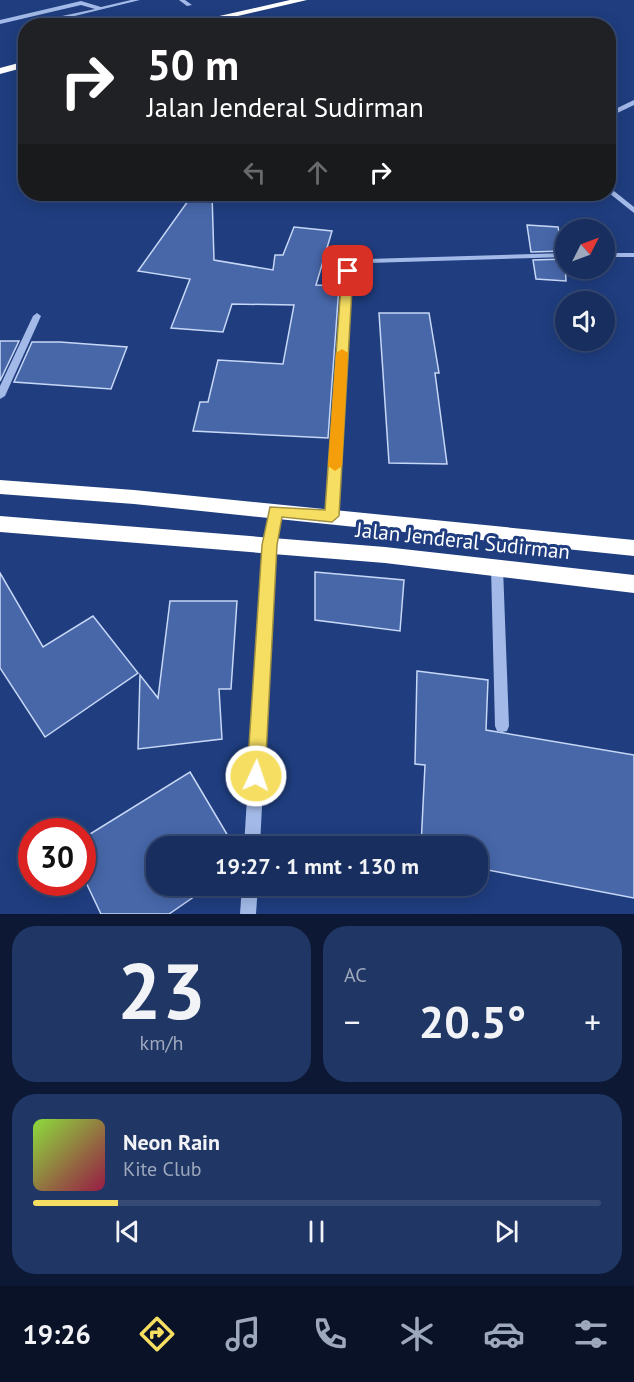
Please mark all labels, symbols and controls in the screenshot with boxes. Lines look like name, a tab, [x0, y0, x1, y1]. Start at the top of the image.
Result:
text: 50 m	[147, 37, 239, 92]
icon: right	[48, 42, 126, 120]
text: Jalan Jenderal Sudirman	[147, 90, 424, 124]
icon: left	[238, 156, 271, 189]
icon: ahead	[301, 156, 334, 189]
icon: right	[364, 156, 397, 189]
north arrow	[555, 219, 615, 279]
map controls	[555, 219, 615, 351]
pin	[322, 245, 373, 296]
icon: arrive	[331, 254, 364, 287]
button: sound	[555, 291, 615, 351]
street label: Jalan Jenderal Sudirman	[354, 516, 571, 565]
position arrow	[224, 744, 288, 808]
speed limit sign: 30	[18, 818, 96, 896]
text: 19:27 · 1 mnt · 130 m	[215, 852, 419, 880]
text: 23	[117, 940, 206, 1041]
text: AC	[344, 962, 367, 988]
text: 20.5°	[419, 992, 526, 1050]
text: −	[344, 1000, 361, 1043]
text: +	[584, 1000, 601, 1043]
text: km/h	[140, 1030, 183, 1056]
text: Neon Rain	[123, 1128, 220, 1156]
text: Kite Club	[123, 1156, 201, 1182]
icon: previous	[111, 1215, 144, 1248]
icon: pause	[300, 1215, 333, 1248]
icon: next	[490, 1215, 523, 1248]
icon: directions	[136, 1313, 178, 1355]
icon: music	[222, 1313, 264, 1355]
icon: phone	[309, 1313, 351, 1355]
icon: climate	[396, 1313, 438, 1355]
icon: car	[483, 1313, 525, 1355]
icon: filters	[570, 1313, 612, 1355]
text: 19:26	[22, 1317, 91, 1351]

